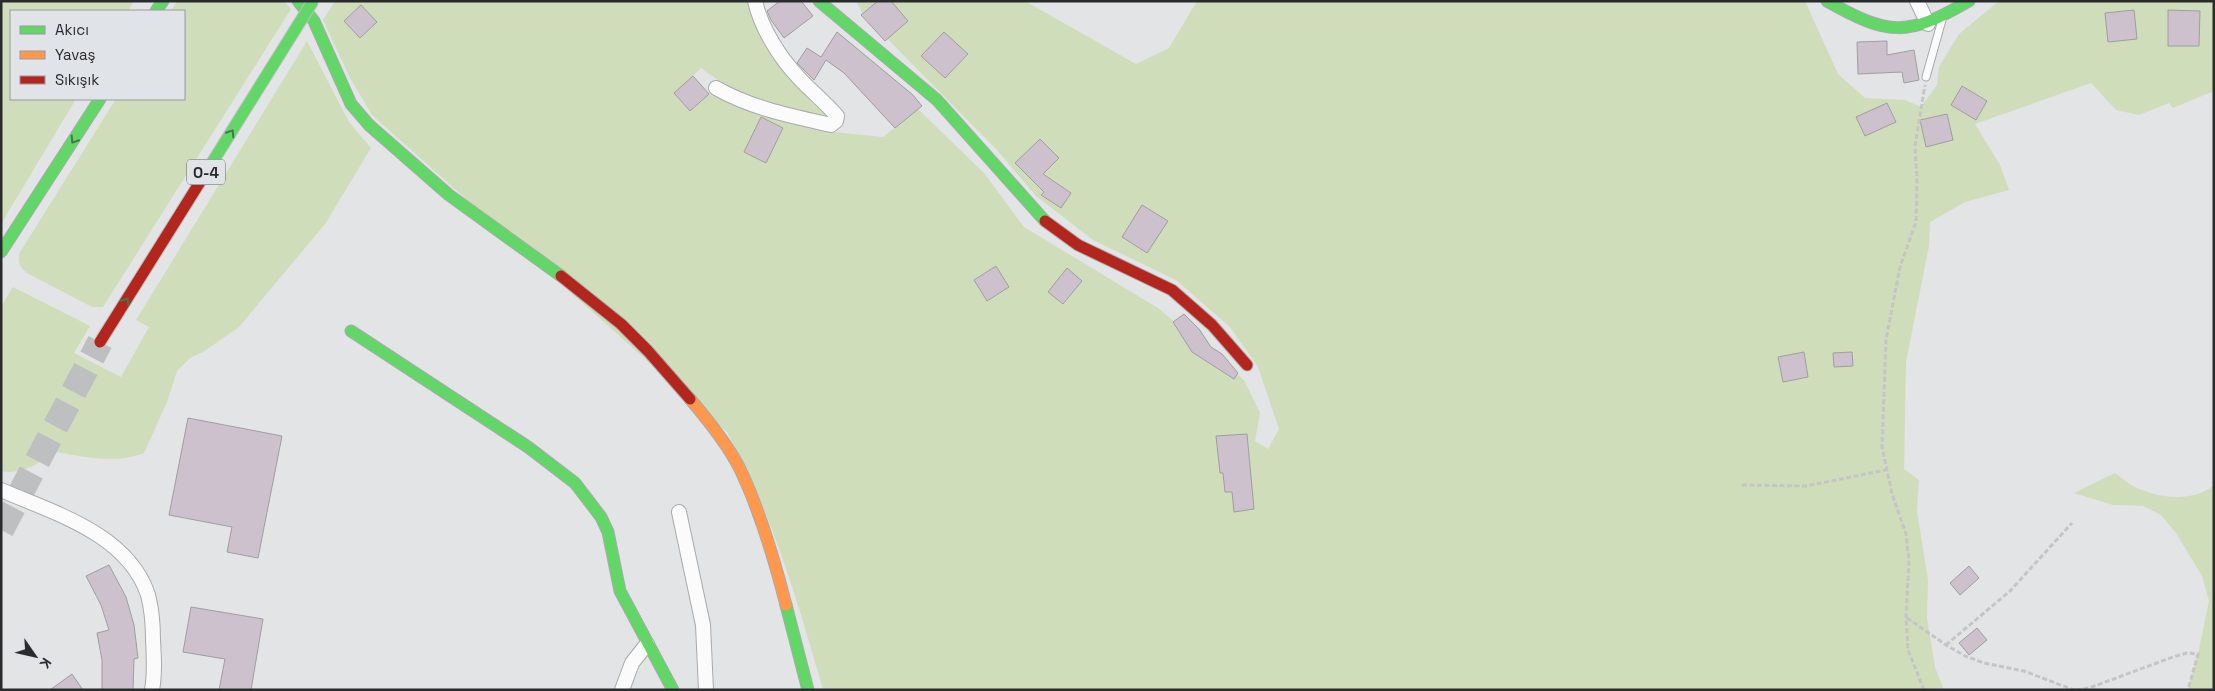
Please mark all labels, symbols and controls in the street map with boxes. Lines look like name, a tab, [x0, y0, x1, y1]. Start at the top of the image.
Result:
legend	[10, 10, 185, 100]
text: Akıcı	[55, 20, 89, 39]
text: Yavaş	[55, 45, 96, 64]
text: Sıkışık	[55, 70, 99, 89]
one-way arrow	[224, 130, 234, 139]
one-way arrow	[70, 134, 80, 143]
road number: O-4	[187, 160, 225, 184]
one-way arrow	[120, 297, 129, 306]
north arrow	[10, 631, 60, 681]
text: K	[36, 655, 56, 672]

